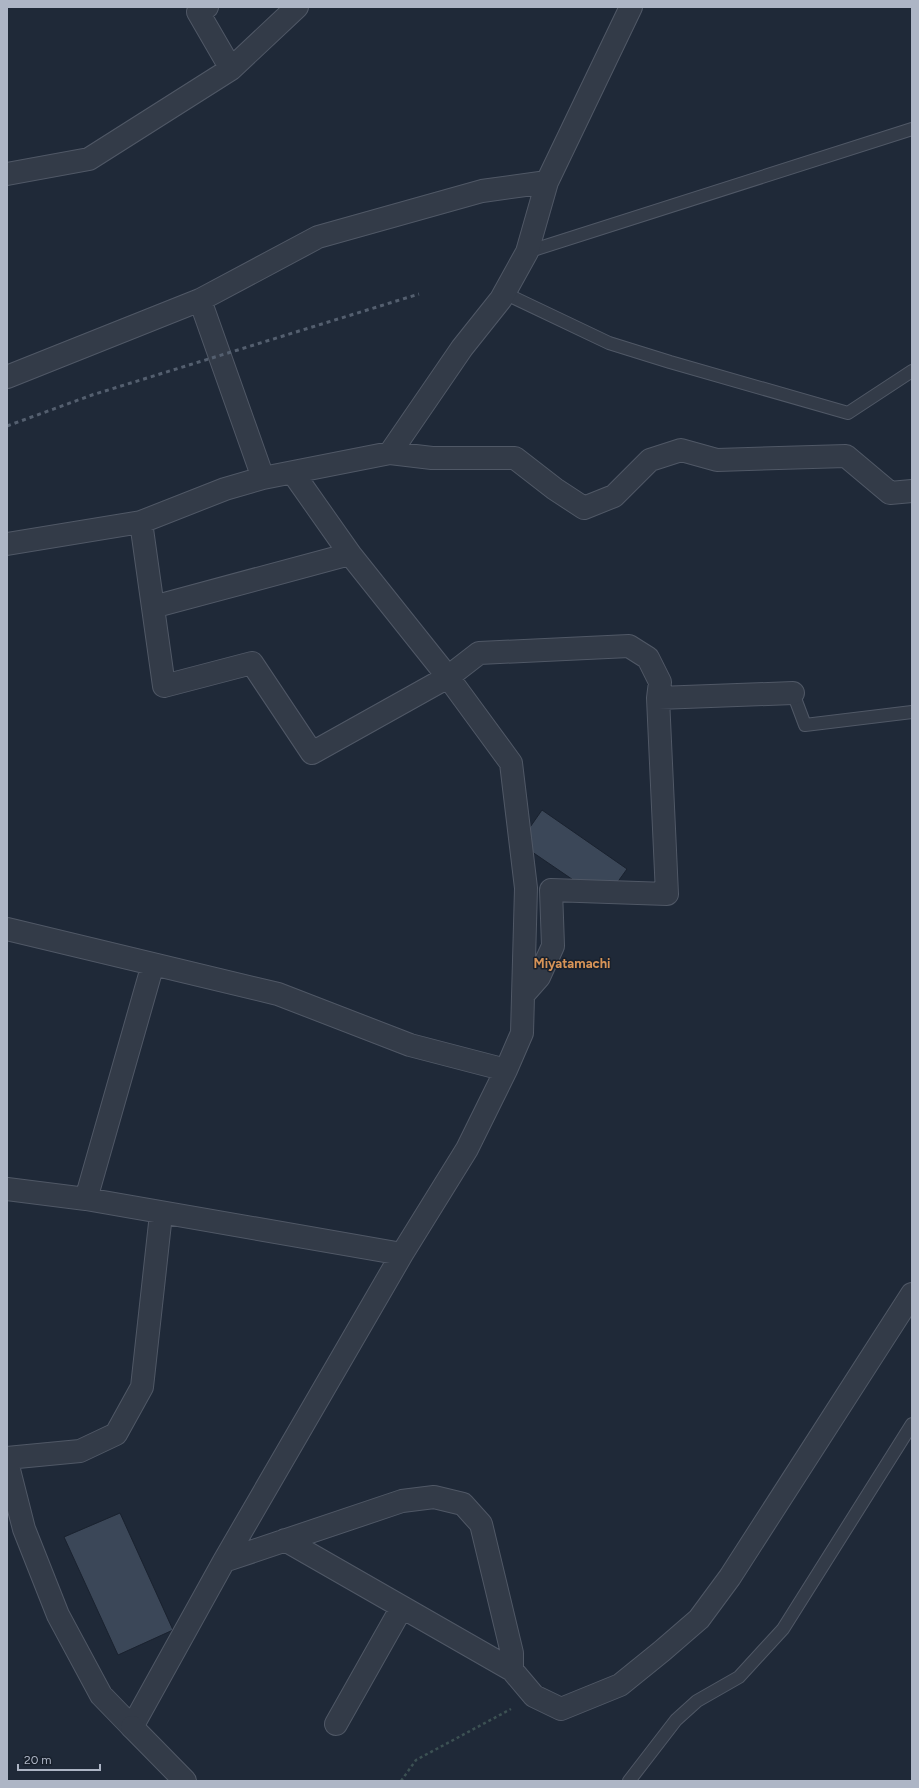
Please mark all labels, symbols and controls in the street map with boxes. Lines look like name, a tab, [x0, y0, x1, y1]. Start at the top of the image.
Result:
district label: Miyatamachi	[534, 956, 610, 971]
scale bar	[18, 1746, 100, 1772]
text: 20 m	[24, 1753, 52, 1767]

